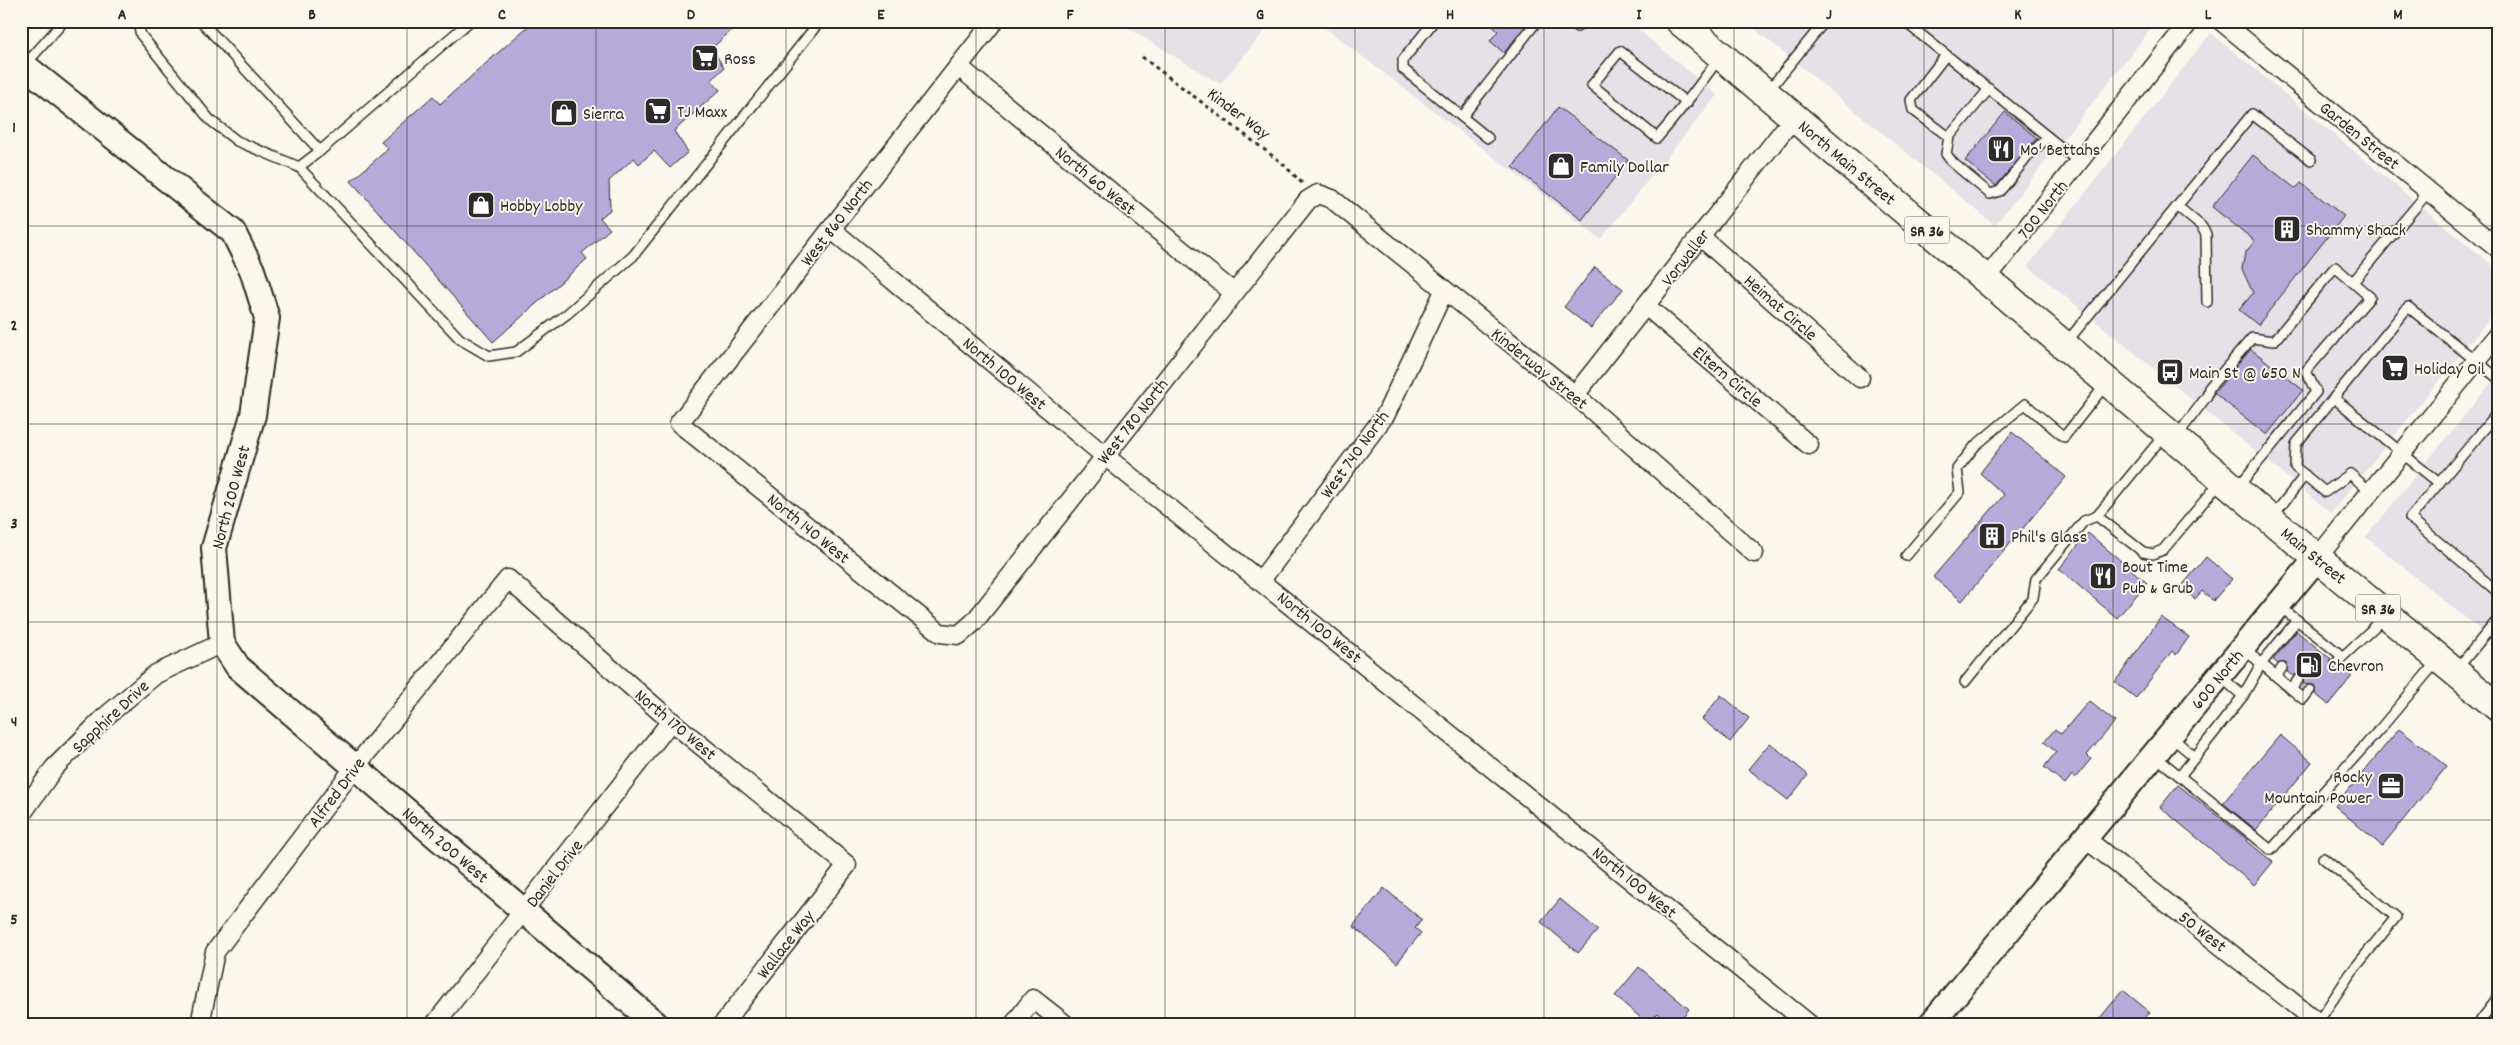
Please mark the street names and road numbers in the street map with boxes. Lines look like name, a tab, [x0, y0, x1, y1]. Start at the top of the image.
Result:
street label: Kinder Way	[1201, 83, 1275, 147]
street label: Garden Street	[2313, 97, 2404, 177]
street label: North Main Street	[1791, 116, 1900, 213]
street label: North 60 West	[1049, 141, 1141, 223]
street label: West 860 North	[796, 174, 880, 273]
street label: 700 North	[2013, 176, 2075, 245]
road number: SR 36	[1904, 216, 1950, 244]
street label: Vorwaller	[1657, 224, 1718, 292]
street label: Heimat Circle	[1737, 270, 1822, 348]
street label: Kinderway Street	[1485, 323, 1592, 417]
street label: North 100 West	[956, 332, 1051, 418]
street label: Eltern Circle	[1686, 341, 1767, 415]
street label: West 780 North	[1092, 374, 1176, 471]
street label: West 740 North	[1316, 406, 1397, 505]
street label: North 200 West	[207, 443, 258, 552]
street label: North 140 West	[761, 489, 855, 571]
street label: Main Street	[2274, 523, 2351, 592]
street label: North 100 West	[1271, 587, 1366, 671]
road number: SR 36	[2356, 594, 2400, 622]
street label: 600 North	[2186, 645, 2251, 716]
street label: Sapphire Drive	[67, 675, 156, 760]
street label: North 170 West	[628, 684, 721, 768]
street label: Alfred Drive	[303, 753, 373, 834]
street label: North 200 West	[396, 802, 493, 891]
street label: Daniel Drive	[521, 835, 591, 914]
street label: North 100 West	[1586, 842, 1681, 926]
street label: Wallace Way	[752, 905, 822, 985]
street label: 50 West	[2172, 906, 2231, 960]

